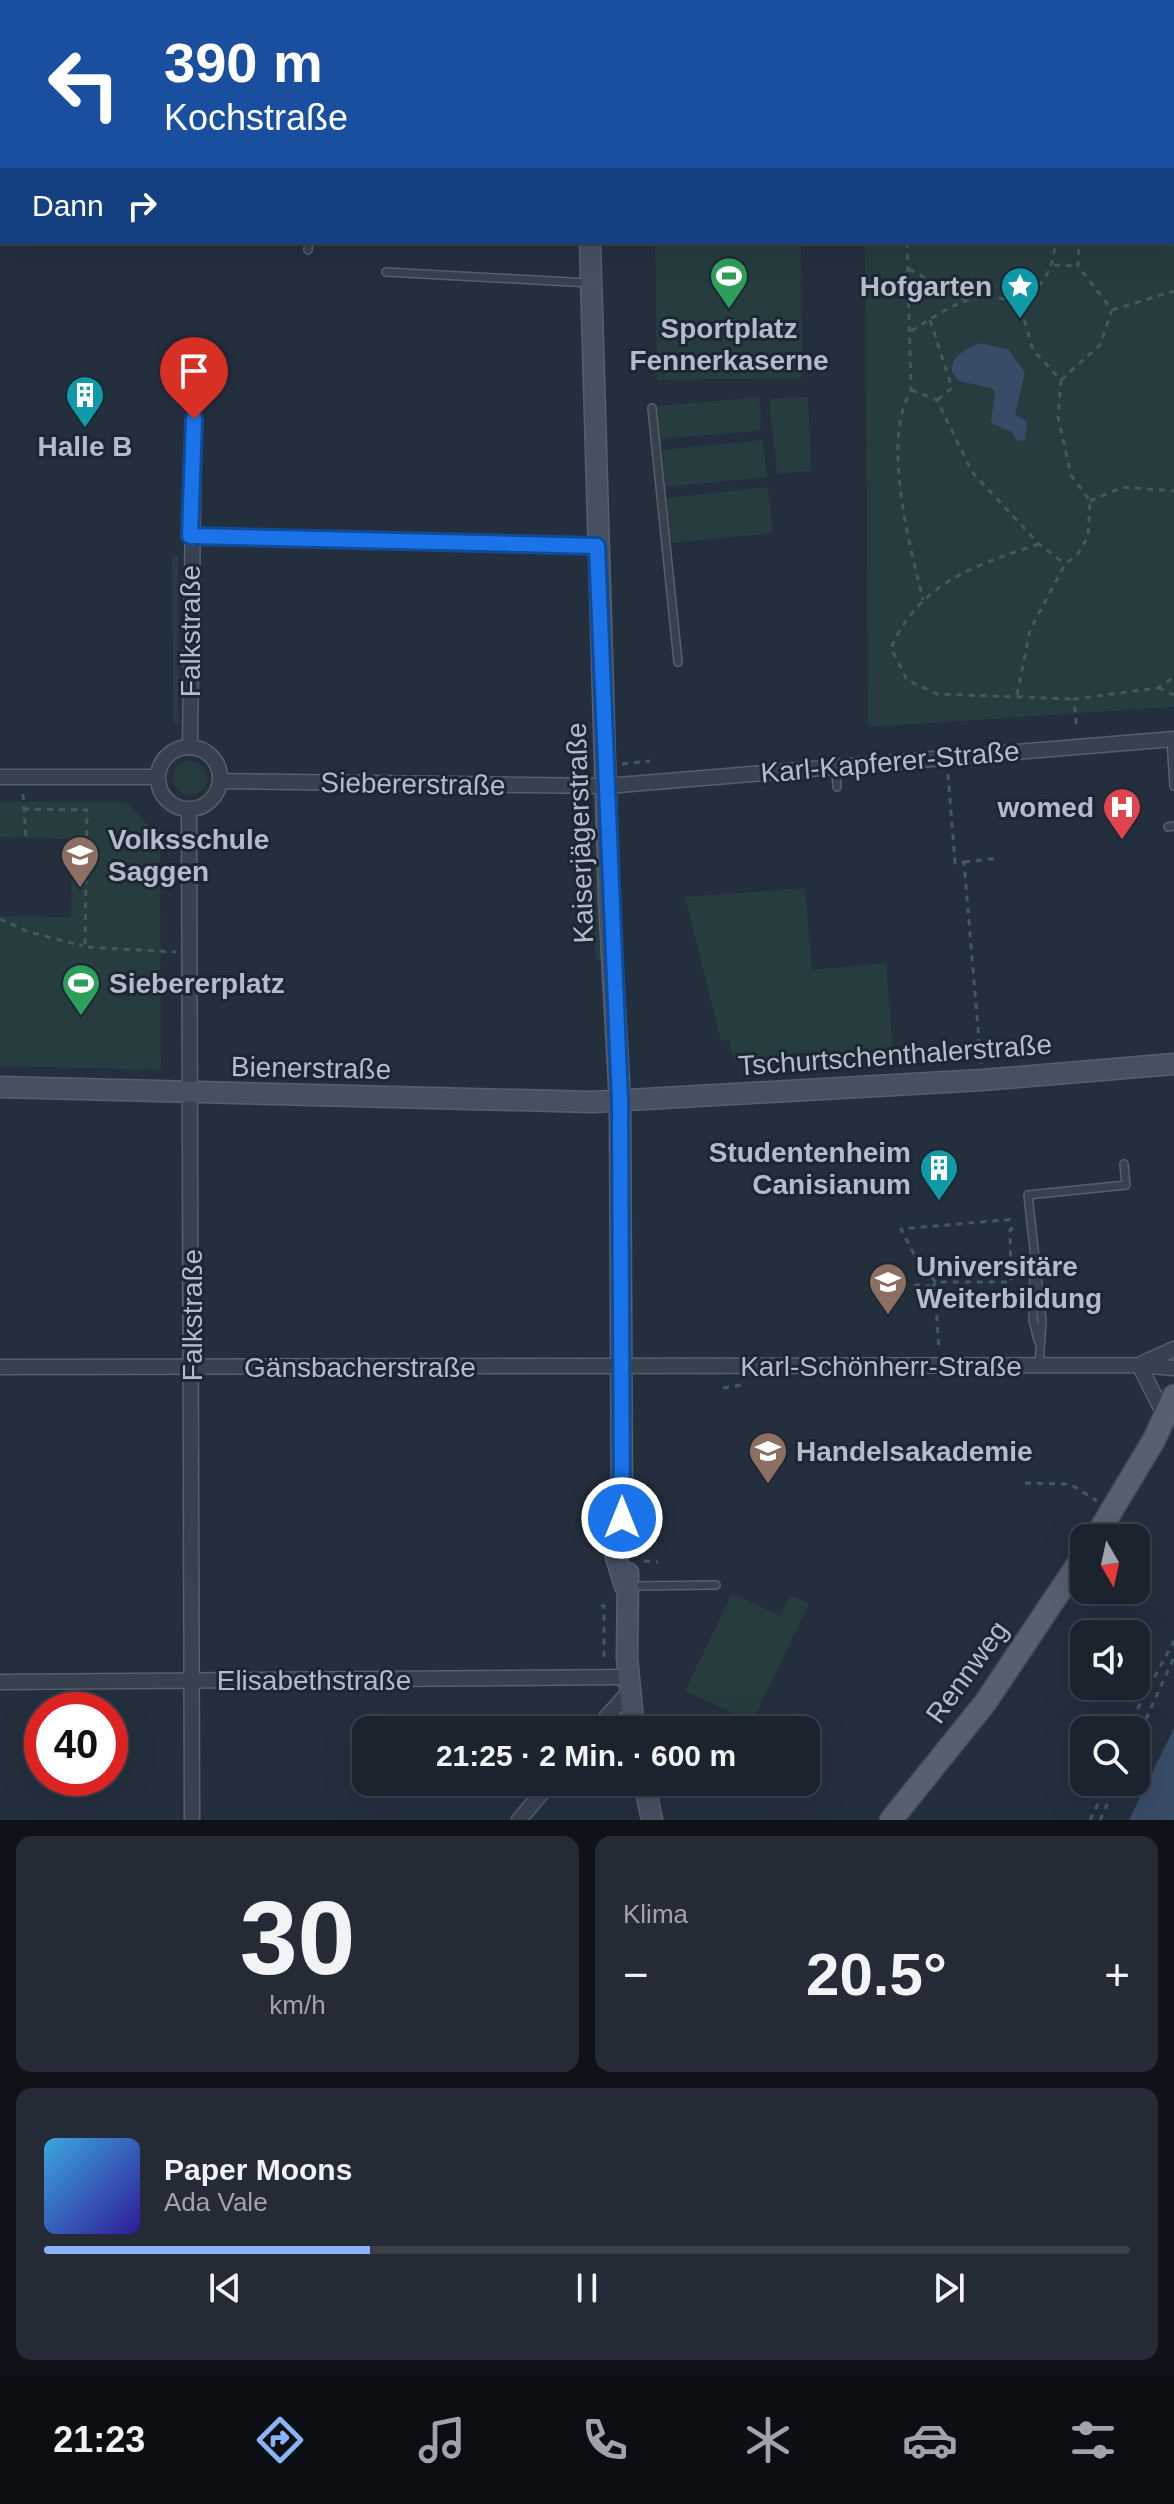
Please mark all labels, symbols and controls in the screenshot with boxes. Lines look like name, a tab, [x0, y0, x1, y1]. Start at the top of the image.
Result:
text: 390 m	[164, 31, 323, 94]
icon: left	[32, 32, 136, 136]
text: Kochstraße	[164, 97, 348, 138]
icon: right	[120, 184, 164, 228]
text: Dann	[32, 189, 104, 222]
sports icon: Sportplatz Fennerkaserne	[708, 255, 750, 310]
place icon: Hofgarten	[999, 265, 1041, 320]
place label: Hofgarten	[860, 271, 992, 302]
place label: Sportplatz Fennerkaserne	[629, 313, 829, 376]
pin	[160, 337, 228, 419]
icon: arrive	[172, 349, 216, 393]
building icon: Halle B	[64, 374, 106, 429]
place label: Halle B	[38, 431, 132, 462]
street label: Falkstraße	[175, 565, 206, 697]
street label: Kaiserjägerstraße	[561, 722, 599, 944]
street label: Karl-Kapferer-Straße	[759, 735, 1021, 789]
street label: Siebererstraße	[320, 767, 506, 801]
hospital icon: womed	[1101, 786, 1143, 841]
place label: womed	[997, 792, 1094, 823]
place label: Volksschule Saggen	[108, 824, 269, 887]
school or university icon: Volksschule Saggen	[59, 834, 101, 889]
sports icon: Siebererplatz	[60, 962, 102, 1017]
place label: Siebererplatz	[109, 968, 285, 999]
street label: Tschurtschenthalerstraße	[737, 1029, 1053, 1081]
street label: Bienerstraße	[231, 1051, 391, 1085]
place label: Studentenheim Canisianum	[709, 1137, 911, 1200]
building icon: Studentenheim Canisianum	[918, 1147, 960, 1202]
street label: Falkstraße	[177, 1249, 208, 1381]
place label: Universitäre Weiterbildung	[916, 1251, 1102, 1314]
school or university icon: Universitäre Weiterbildung	[867, 1261, 909, 1316]
street label: Karl-Schönherr-Straße	[740, 1351, 1022, 1382]
street label: Gänsbacherstraße	[244, 1352, 476, 1383]
school or university icon: Handelsakademie	[747, 1430, 789, 1485]
place label: Handelsakademie	[796, 1436, 1033, 1467]
position arrow	[580, 1476, 664, 1560]
north arrow	[1070, 1524, 1150, 1604]
map controls	[1070, 1524, 1150, 1796]
street label: Rennweg	[920, 1615, 1014, 1729]
button: sound	[1070, 1620, 1150, 1700]
street label: Elisabethstraße	[217, 1665, 411, 1696]
speed limit sign: 40	[24, 1692, 128, 1796]
button: search	[1070, 1716, 1150, 1796]
text: 21:25 · 2 Min. · 600 m	[436, 1739, 736, 1772]
text: 30	[240, 1880, 355, 1996]
text: Klima	[623, 1899, 688, 1929]
text: 20.5°	[806, 1941, 947, 2008]
text: −	[623, 1950, 649, 1999]
text: +	[1104, 1950, 1130, 1999]
text: km/h	[269, 1990, 326, 2020]
text: Paper Moons	[164, 2153, 352, 2186]
text: Ada Vale	[164, 2187, 268, 2217]
icon: previous	[203, 2266, 247, 2310]
icon: pause	[565, 2266, 609, 2310]
icon: next	[927, 2266, 971, 2310]
icon: directions	[252, 2412, 308, 2468]
icon: music	[414, 2412, 470, 2468]
icon: phone	[577, 2412, 633, 2468]
icon: climate	[740, 2412, 796, 2468]
icon: car	[902, 2412, 958, 2468]
icon: filters	[1065, 2412, 1121, 2468]
text: 21:23	[53, 2419, 145, 2460]

